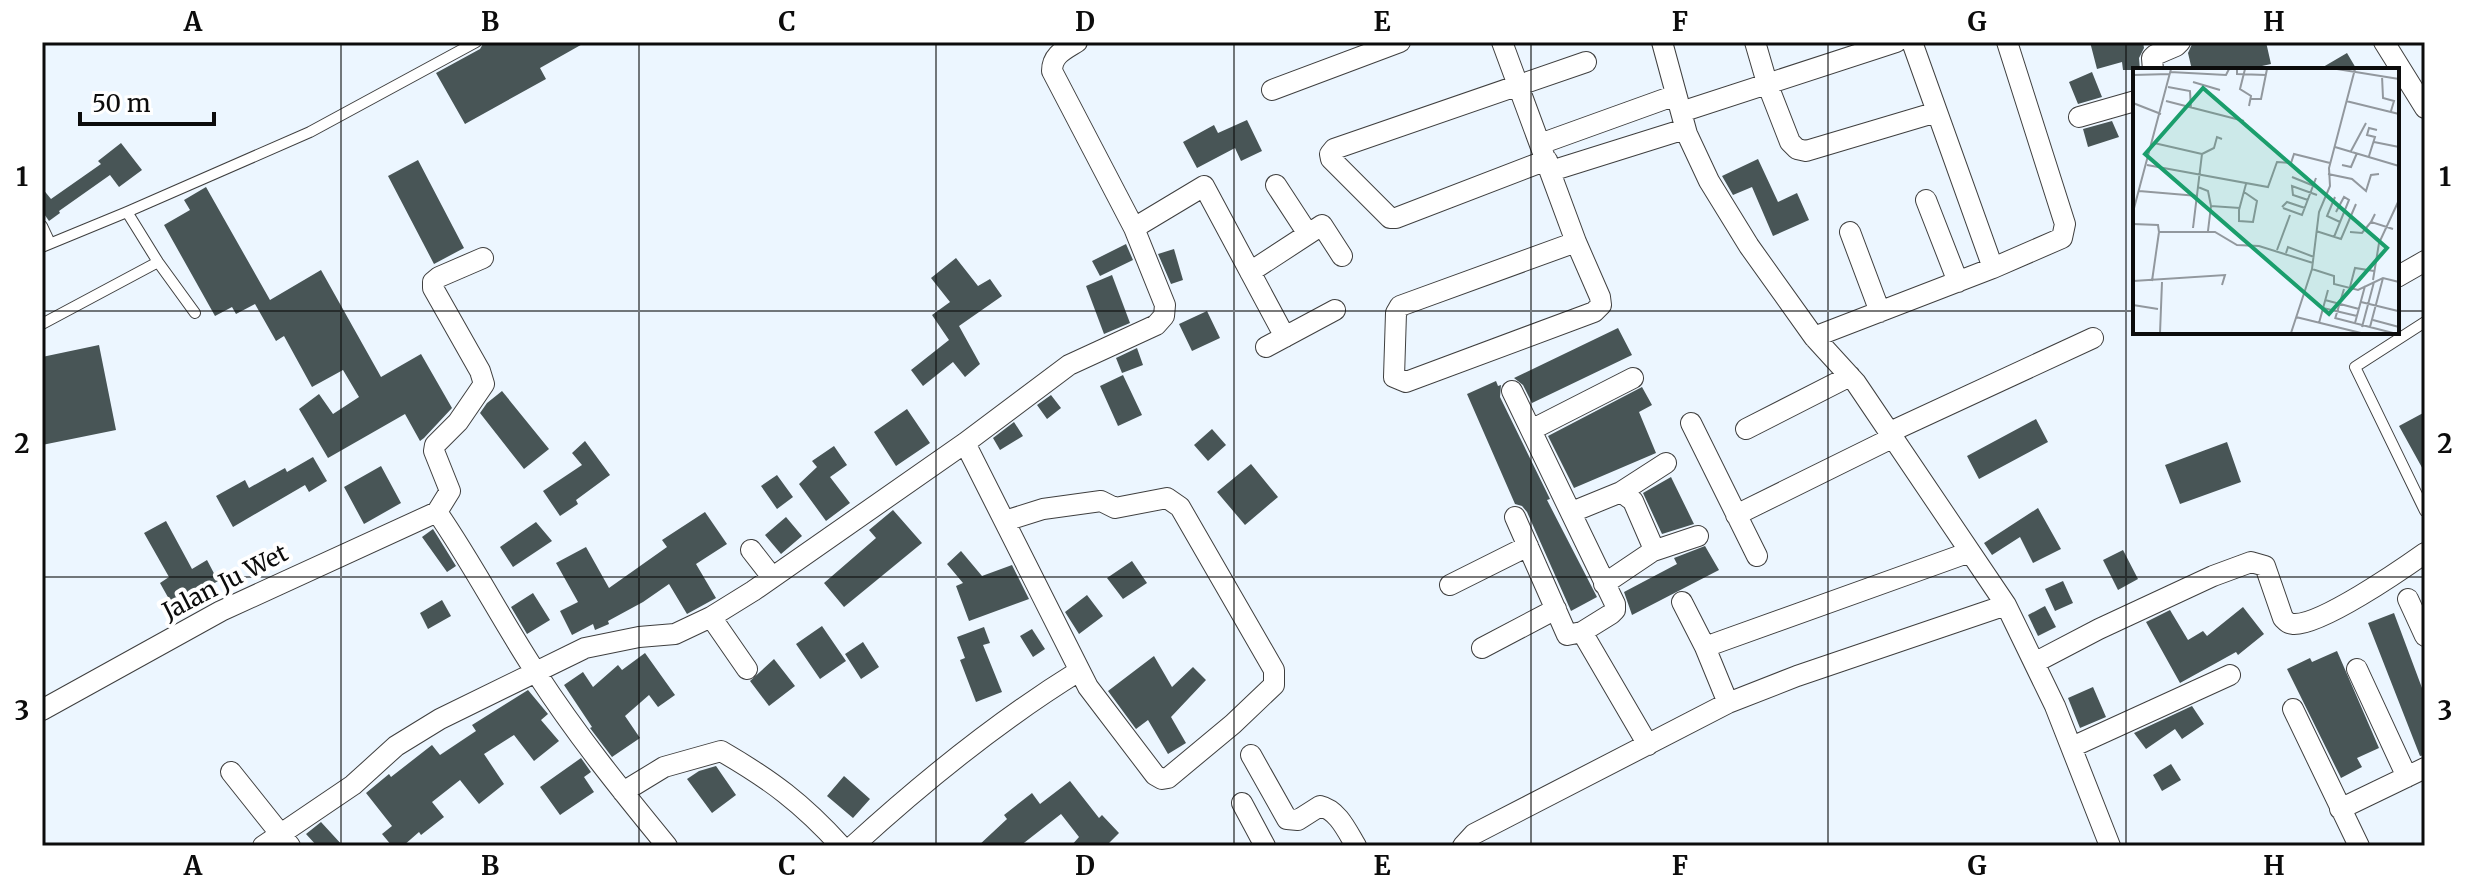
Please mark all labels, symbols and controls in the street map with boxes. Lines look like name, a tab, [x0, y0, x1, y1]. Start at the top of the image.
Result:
text: A	[183, 5, 203, 38]
text: B	[481, 5, 499, 38]
text: C	[778, 5, 796, 38]
text: D	[1075, 5, 1095, 38]
text: E	[1374, 5, 1391, 38]
text: F	[1672, 5, 1688, 38]
text: G	[1968, 5, 1987, 38]
text: H	[2263, 5, 2285, 38]
inset map	[2133, 68, 2399, 334]
scale bar	[80, 76, 214, 126]
text: 50 m	[92, 88, 151, 119]
text: 1	[16, 160, 28, 193]
text: 1	[2439, 160, 2451, 193]
text: 2	[14, 427, 30, 460]
text: 2	[2437, 427, 2453, 460]
street label: Jalan Ju Wet	[156, 537, 294, 627]
text: 3	[15, 694, 29, 727]
text: 3	[2438, 694, 2452, 727]
text: A	[183, 849, 203, 882]
text: B	[481, 849, 499, 882]
text: C	[778, 849, 796, 882]
text: D	[1075, 849, 1095, 882]
text: E	[1374, 849, 1391, 882]
text: F	[1672, 849, 1688, 882]
text: G	[1968, 849, 1987, 882]
text: H	[2263, 849, 2285, 882]

